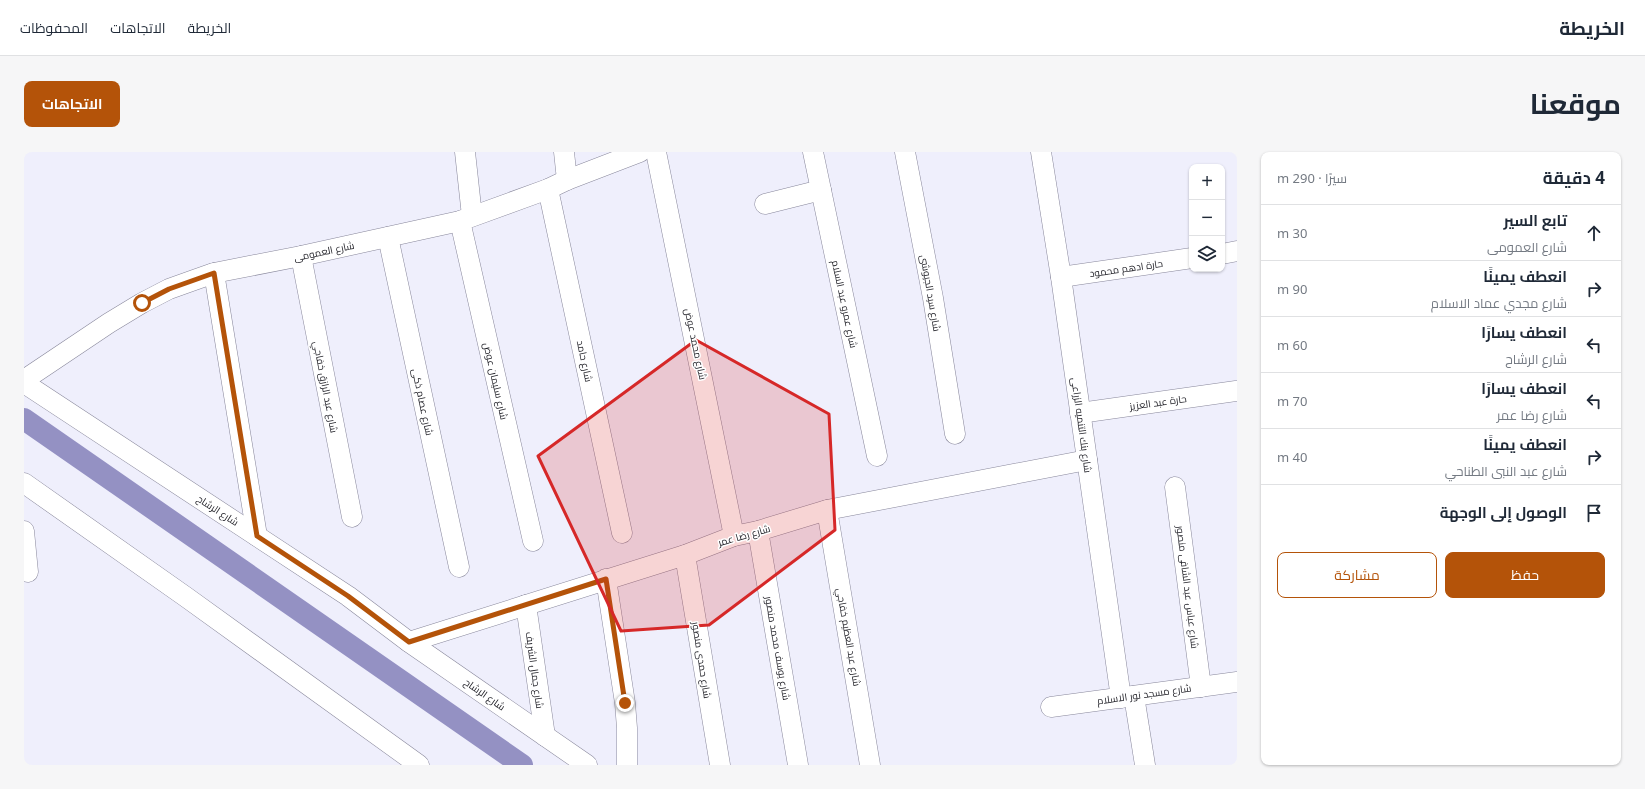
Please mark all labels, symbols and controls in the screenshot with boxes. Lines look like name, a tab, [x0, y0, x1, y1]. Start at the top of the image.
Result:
text: الخريطة	[1559, 15, 1625, 41]
text: المحفوظات	[20, 18, 88, 37]
text: الاتجاهات	[110, 18, 166, 37]
text: الخريطة	[188, 18, 231, 37]
button: الاتجاهات	[24, 81, 120, 127]
text: موقعنا	[1530, 84, 1621, 122]
map controls	[1189, 164, 1225, 272]
button: +	[1189, 164, 1225, 200]
text: 4 دقيقة	[1543, 166, 1605, 189]
text: سيرًا · 290 m	[1277, 169, 1347, 187]
button: −	[1189, 200, 1225, 236]
text: تابع السير	[1503, 210, 1567, 230]
icon: ahead	[1583, 222, 1605, 244]
text: 30 m	[1277, 224, 1307, 242]
button: layers	[1189, 236, 1225, 272]
street label: شارع العمومى	[292, 238, 356, 264]
text: شارع العمومى	[1487, 238, 1567, 256]
street label: شارع سيد الجيوشى	[917, 254, 945, 332]
street label: حارة ادهم محمود	[1088, 256, 1164, 281]
street label: شارع عمرو عبد السلام	[828, 259, 861, 349]
text: انعطف يمينًا	[1483, 266, 1567, 286]
icon: right	[1583, 278, 1605, 300]
text: 90 m	[1277, 280, 1307, 298]
route start	[133, 294, 151, 312]
text: شارع مجدي عماد الاسلام	[1431, 294, 1567, 312]
street label: شارع محمد عوض	[682, 307, 710, 381]
text: انعطف يسارًا	[1481, 322, 1567, 342]
icon: left	[1583, 334, 1605, 356]
text: 60 m	[1277, 336, 1307, 354]
street label: شارع حامد	[574, 339, 596, 383]
street label: شارع عبد الرازق خفاجي	[309, 340, 342, 434]
street label: شارع سليمان عوض	[480, 341, 512, 421]
text: شارع الرشاح	[1505, 350, 1567, 368]
street label: شارع عصام ذكى	[408, 367, 437, 437]
street label: شارع بنك التنميه الزراعى	[1068, 376, 1096, 474]
text: انعطف يسارًا	[1481, 378, 1567, 398]
icon: left	[1583, 390, 1605, 412]
street label: حارة عبد العزيز	[1127, 391, 1188, 413]
text: 70 m	[1277, 392, 1307, 410]
text: شارع رضا عمر	[1497, 406, 1567, 424]
text: انعطف يمينًا	[1483, 434, 1567, 454]
icon: right	[1583, 446, 1605, 468]
text: 40 m	[1277, 448, 1307, 466]
text: شارع عبد النبى الطناحي	[1445, 462, 1567, 480]
street label: شارع الرشاح	[194, 491, 242, 529]
text: الوصول إلى الوجهة	[1440, 502, 1567, 522]
icon: arrive	[1583, 502, 1605, 524]
street label: شارع رضا عمر	[715, 521, 772, 549]
street label: شارع عباس عبد الشافى منصور	[1173, 524, 1203, 649]
button: مشاركة	[1277, 552, 1437, 598]
button: حفظ	[1445, 552, 1605, 598]
street label: شارع عبد العظيم خفاجي	[832, 587, 865, 687]
street label: شارع يوسف محمد منصور	[762, 594, 794, 701]
street label: شارع حمدى منصور	[689, 620, 715, 699]
street label: شارع جمال الشريف	[523, 631, 547, 709]
street label: شارع الرشاح	[462, 675, 508, 713]
street label: شارع مسجد نور الاسلام	[1096, 680, 1192, 709]
route end	[616, 694, 634, 712]

